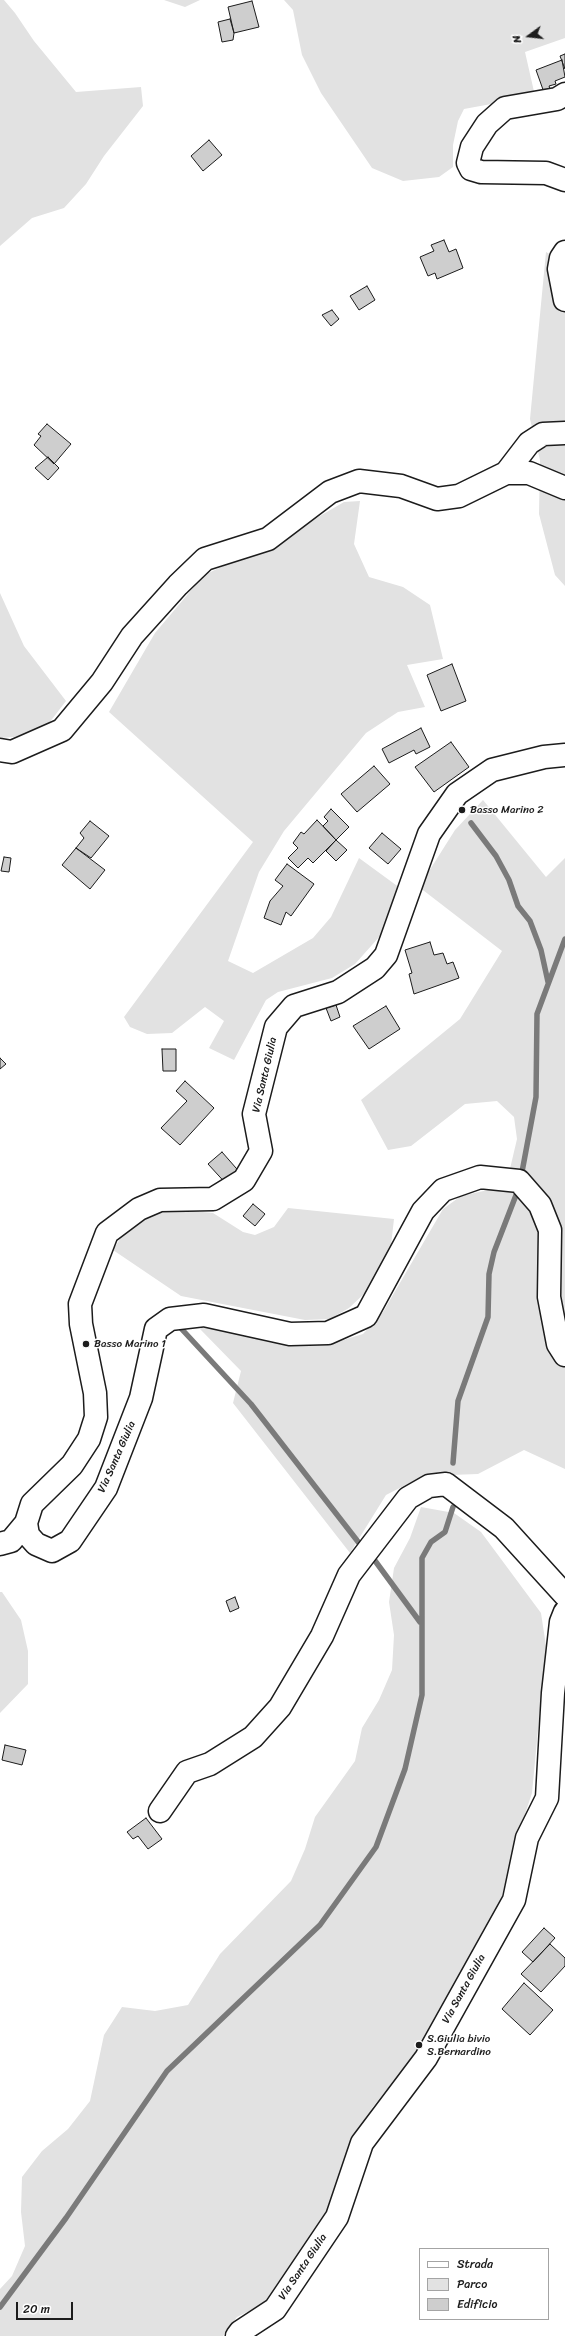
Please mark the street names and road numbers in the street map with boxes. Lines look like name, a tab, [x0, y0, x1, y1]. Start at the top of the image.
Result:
street label: Via Santa Giulia	[250, 1036, 280, 1114]
street label: Via Santa Giulia	[95, 1419, 139, 1495]
street label: Via Santa Giulia	[440, 1952, 488, 2026]
street label: Via Santa Giulia	[276, 2231, 330, 2303]

